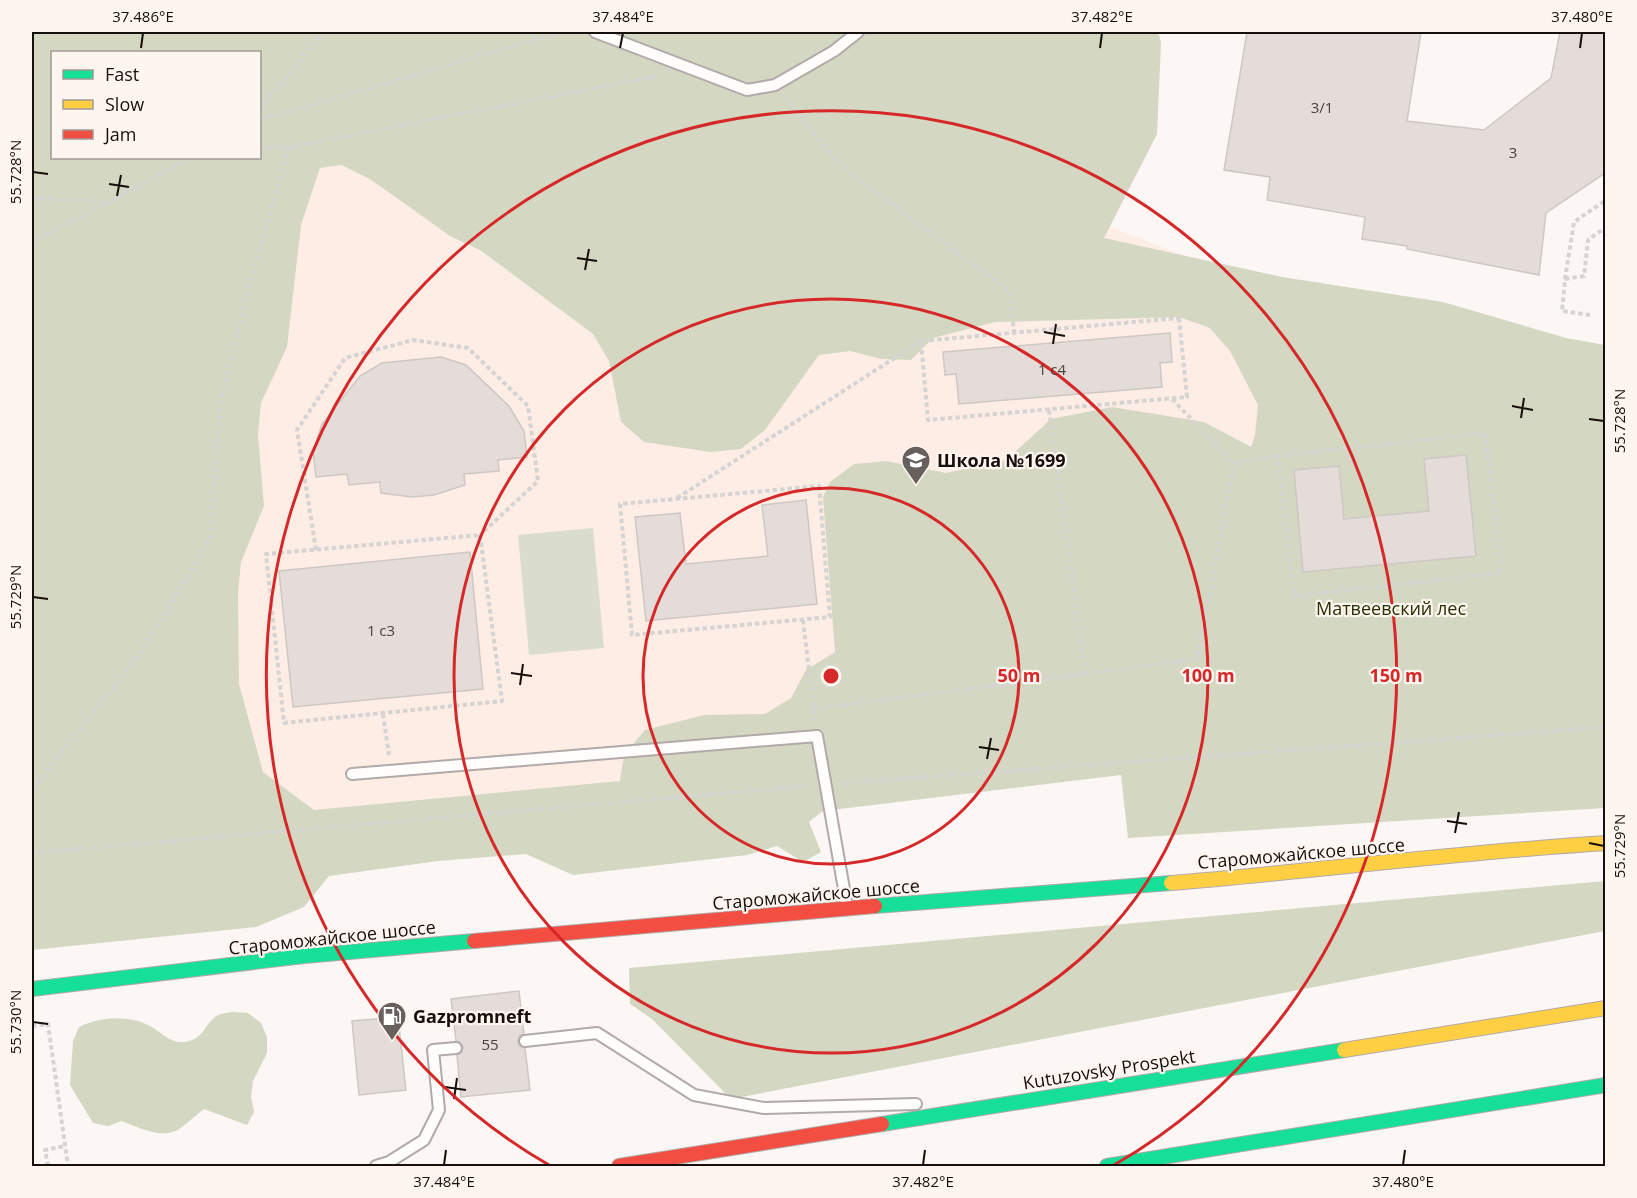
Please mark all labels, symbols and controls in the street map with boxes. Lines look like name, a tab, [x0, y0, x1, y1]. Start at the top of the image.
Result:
text: 37.486°E	[112, 6, 174, 26]
text: 37.484°E	[592, 6, 654, 26]
text: 37.482°E	[1071, 6, 1133, 26]
text: 37.480°E	[1551, 6, 1613, 26]
legend	[51, 51, 261, 159]
text: Fast	[105, 62, 139, 86]
text: Slow	[105, 92, 144, 116]
house number: 3/1	[1311, 97, 1333, 117]
text: Jam	[103, 122, 137, 146]
text: 55.728°N	[5, 140, 25, 204]
house number: 3	[1509, 142, 1517, 162]
house number: 1 с4	[1038, 359, 1067, 379]
text: 55.728°N	[1609, 389, 1629, 453]
school or university icon: Школа №1699	[900, 444, 932, 486]
place label: Школа №1699	[937, 448, 1066, 472]
text: 55.729°N	[5, 565, 25, 629]
park label: Матвеевский лес	[1316, 596, 1466, 620]
house number: 1 с3	[367, 620, 395, 640]
text: 50 m	[998, 663, 1040, 687]
text: 100 m	[1181, 663, 1235, 687]
text: 150 m	[1369, 663, 1423, 687]
centre of rings	[821, 666, 841, 686]
text: 55.729°N	[1609, 814, 1629, 878]
street label: Староможайское шоссе	[1196, 832, 1406, 874]
street label: Староможайское шоссе	[711, 873, 921, 915]
street label: Староможайское шоссе	[227, 914, 437, 960]
text: 55.730°N	[5, 990, 25, 1054]
fuel station icon: Gazpromneft	[376, 1000, 408, 1042]
place label: Gazpromneft	[413, 1004, 532, 1028]
house number: 55	[481, 1034, 499, 1054]
street label: Kutuzovsky Prospekt	[1021, 1044, 1197, 1094]
text: 37.484°E	[413, 1171, 475, 1191]
text: 37.482°E	[892, 1171, 954, 1191]
text: 37.480°E	[1372, 1171, 1434, 1191]

